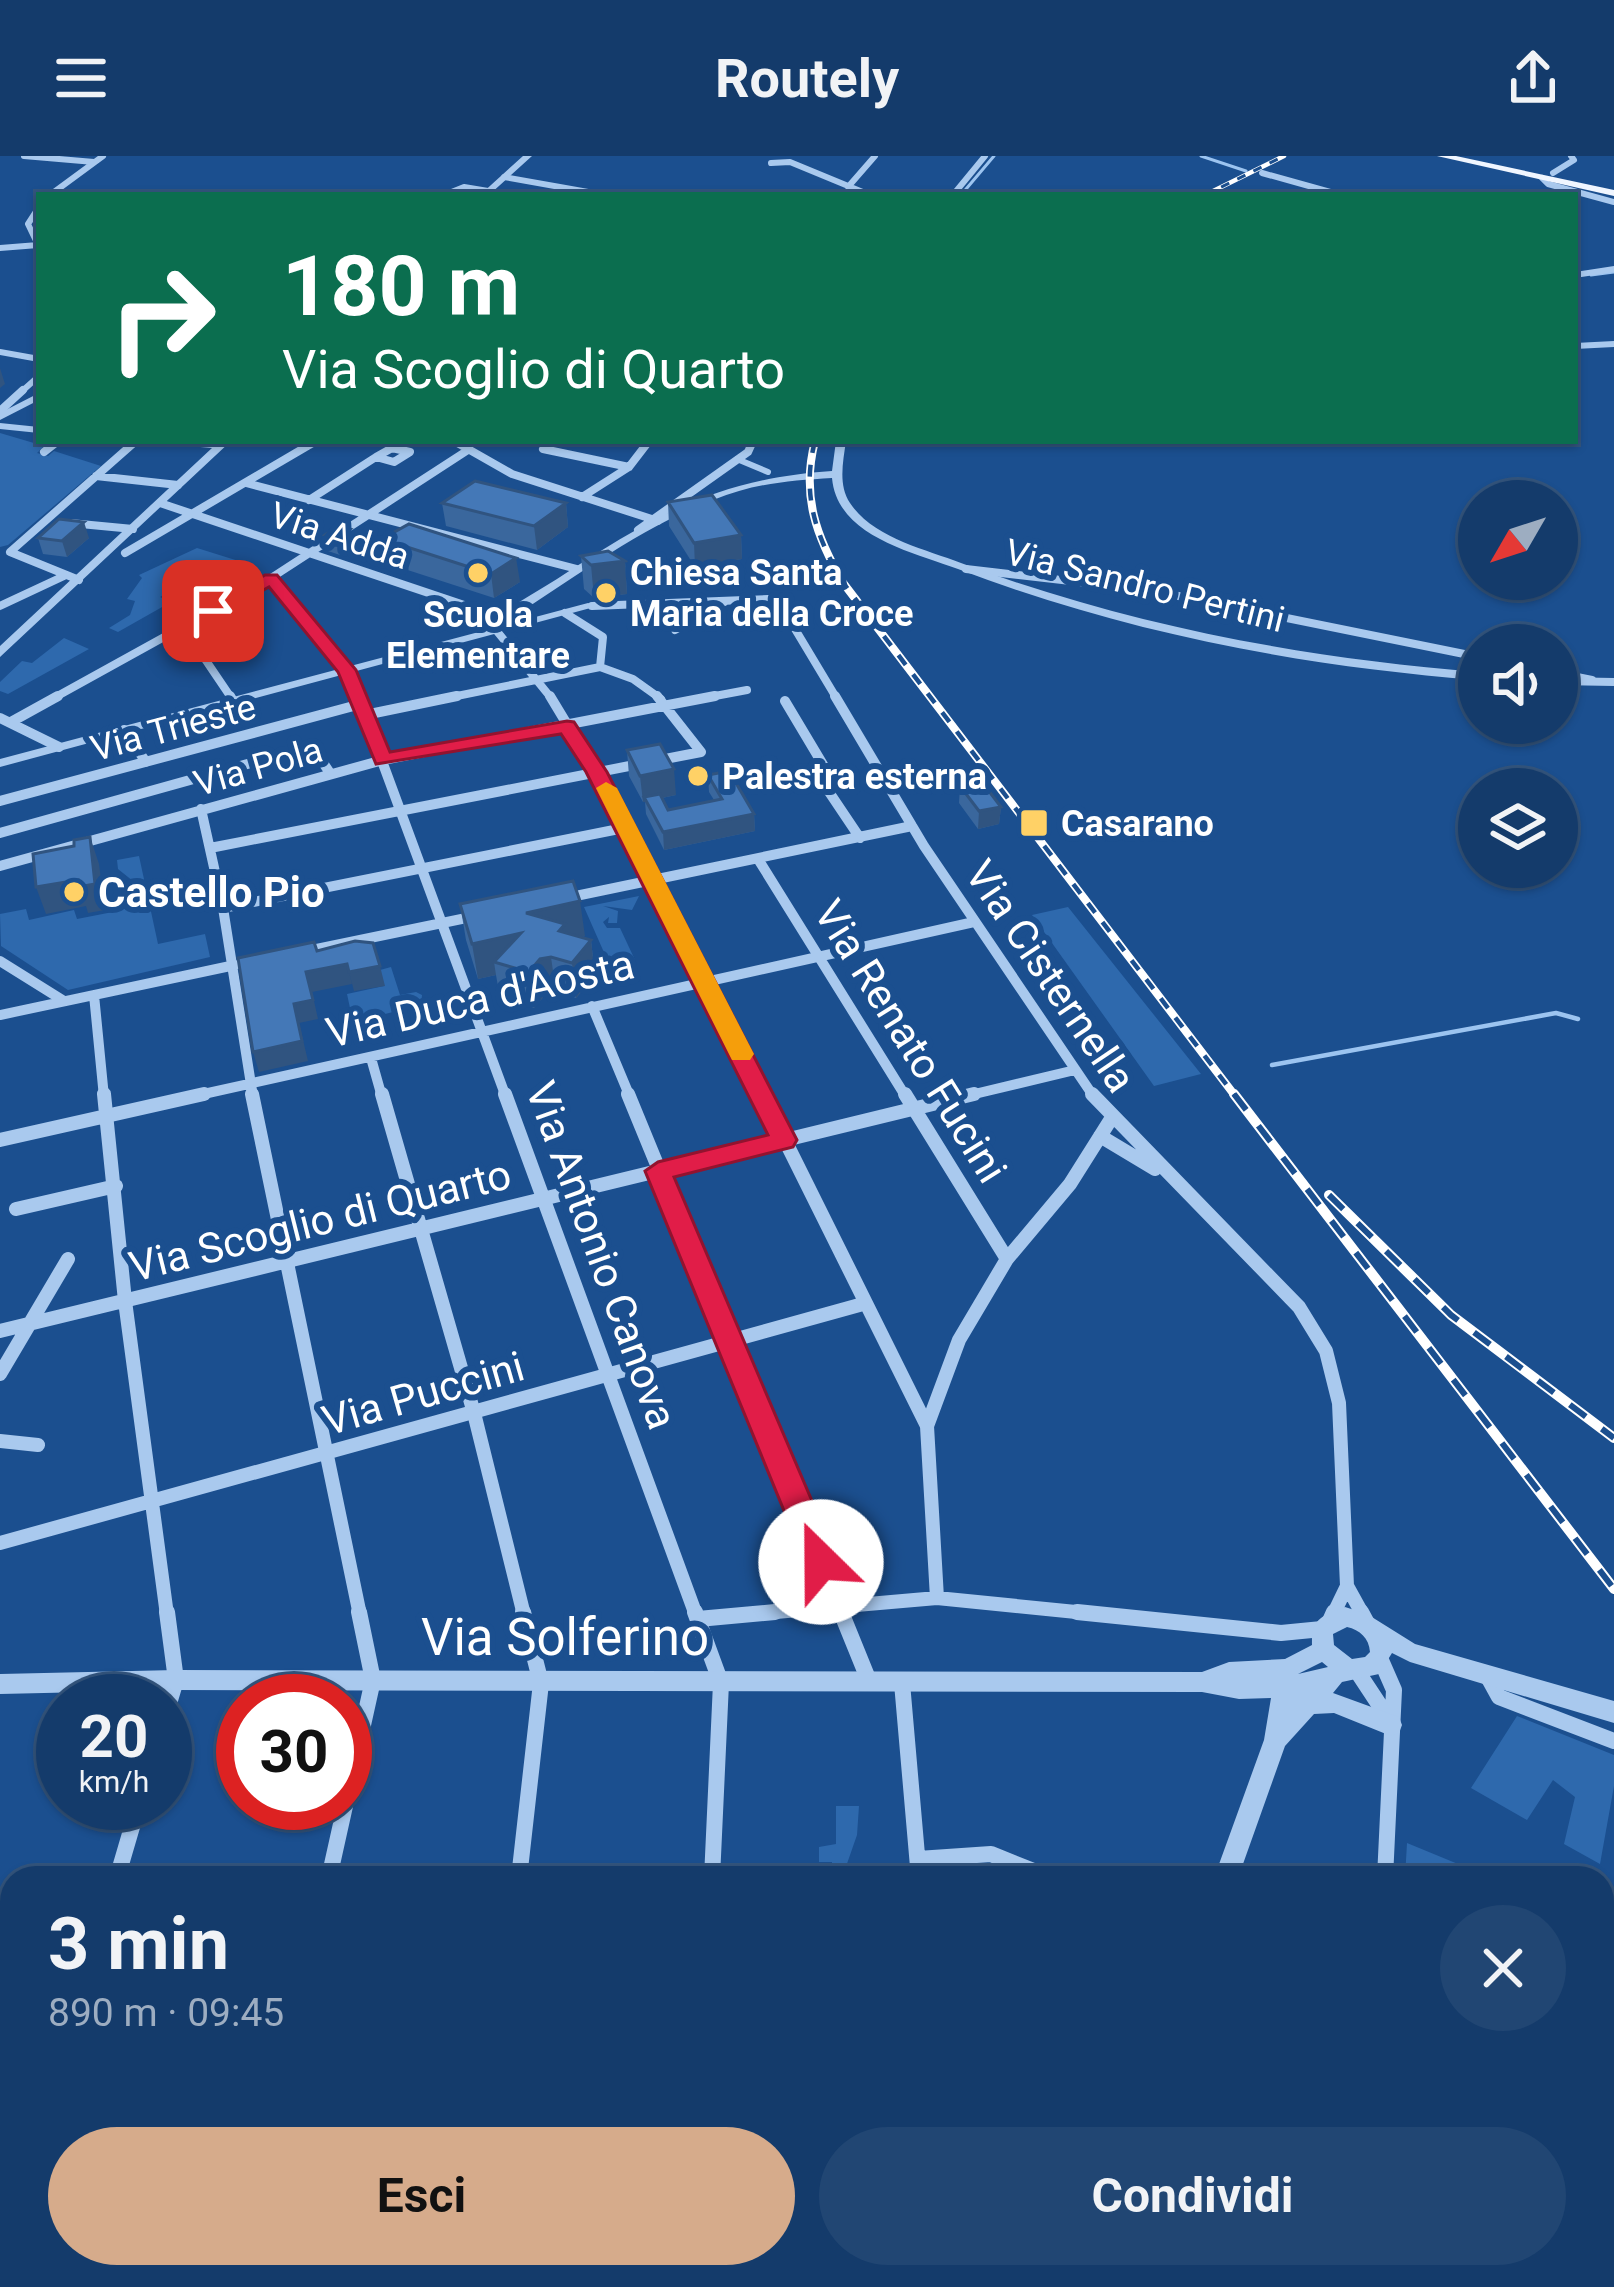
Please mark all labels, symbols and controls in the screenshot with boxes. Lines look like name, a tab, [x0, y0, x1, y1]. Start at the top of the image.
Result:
icon: menu	[48, 45, 114, 111]
icon: share	[1500, 45, 1566, 111]
text: Routely	[715, 47, 899, 110]
text: 180 m	[282, 237, 520, 336]
icon: right	[84, 240, 240, 396]
text: Via Scoglio di Quarto	[282, 338, 785, 401]
north arrow	[1458, 480, 1578, 600]
map controls	[1458, 480, 1578, 888]
street label: Via Adda	[265, 494, 415, 578]
street label: Via Sandro Pertini	[1001, 531, 1289, 641]
place label: Chiesa Santa Maria della Croce	[630, 552, 913, 635]
pin	[162, 560, 264, 662]
marker: Scuola Elementare	[465, 560, 491, 586]
icon: arrive	[180, 578, 246, 644]
marker: Chiesa Santa Maria della Croce	[593, 580, 619, 606]
place label: Scuola Elementare	[386, 594, 570, 677]
button: sound	[1458, 624, 1578, 744]
street label: Via Trieste	[86, 686, 260, 770]
street label: Via Pola	[189, 729, 327, 805]
place label: Palestra esterna	[722, 756, 987, 798]
marker: Palestra esterna	[685, 763, 711, 789]
button: layers	[1458, 768, 1578, 888]
place label: Casarano	[1061, 803, 1214, 845]
marker: Casarano	[1018, 807, 1050, 839]
street label: Via Cisternella	[955, 851, 1146, 1101]
place label: Castello Pio	[98, 868, 325, 917]
marker: Castello Pio	[61, 879, 87, 905]
street label: Via Renato Fucini	[804, 891, 1017, 1191]
street label: Via Duca d'Aosta	[322, 939, 639, 1058]
street label: Via Antonio Canova	[516, 1075, 687, 1435]
street label: Via Scoglio di Quarto	[124, 1149, 516, 1292]
street label: Via Puccini	[317, 1341, 530, 1446]
position arrow	[758, 1499, 884, 1625]
street label: Via Solferino	[421, 1608, 709, 1667]
speed limit sign: 30	[216, 1674, 372, 1830]
text: 20	[80, 1701, 148, 1772]
text: km/h	[79, 1764, 149, 1799]
text: 3 min	[48, 1902, 229, 1987]
button: close	[1440, 1905, 1566, 2031]
text: 890 m · 09:45	[48, 1990, 284, 2036]
button: Esci	[48, 2127, 795, 2265]
button: Condividi	[819, 2127, 1566, 2265]

